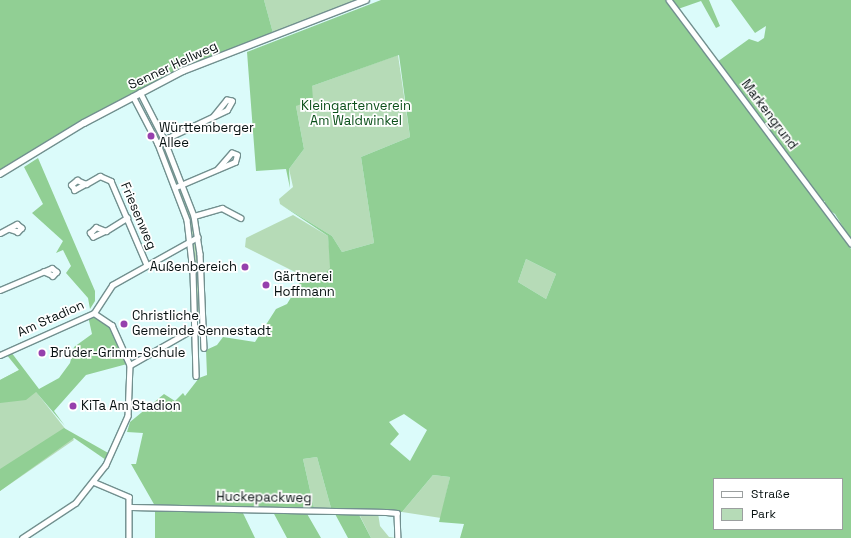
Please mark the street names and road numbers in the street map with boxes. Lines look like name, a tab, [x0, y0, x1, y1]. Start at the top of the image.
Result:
street label: Senner Hellweg	[126, 39, 220, 93]
street label: Markengrund	[738, 77, 800, 153]
street label: Friesenweg	[117, 180, 159, 252]
street label: Am Stadion	[15, 297, 87, 341]
street label: Huckepackweg	[216, 489, 312, 507]

